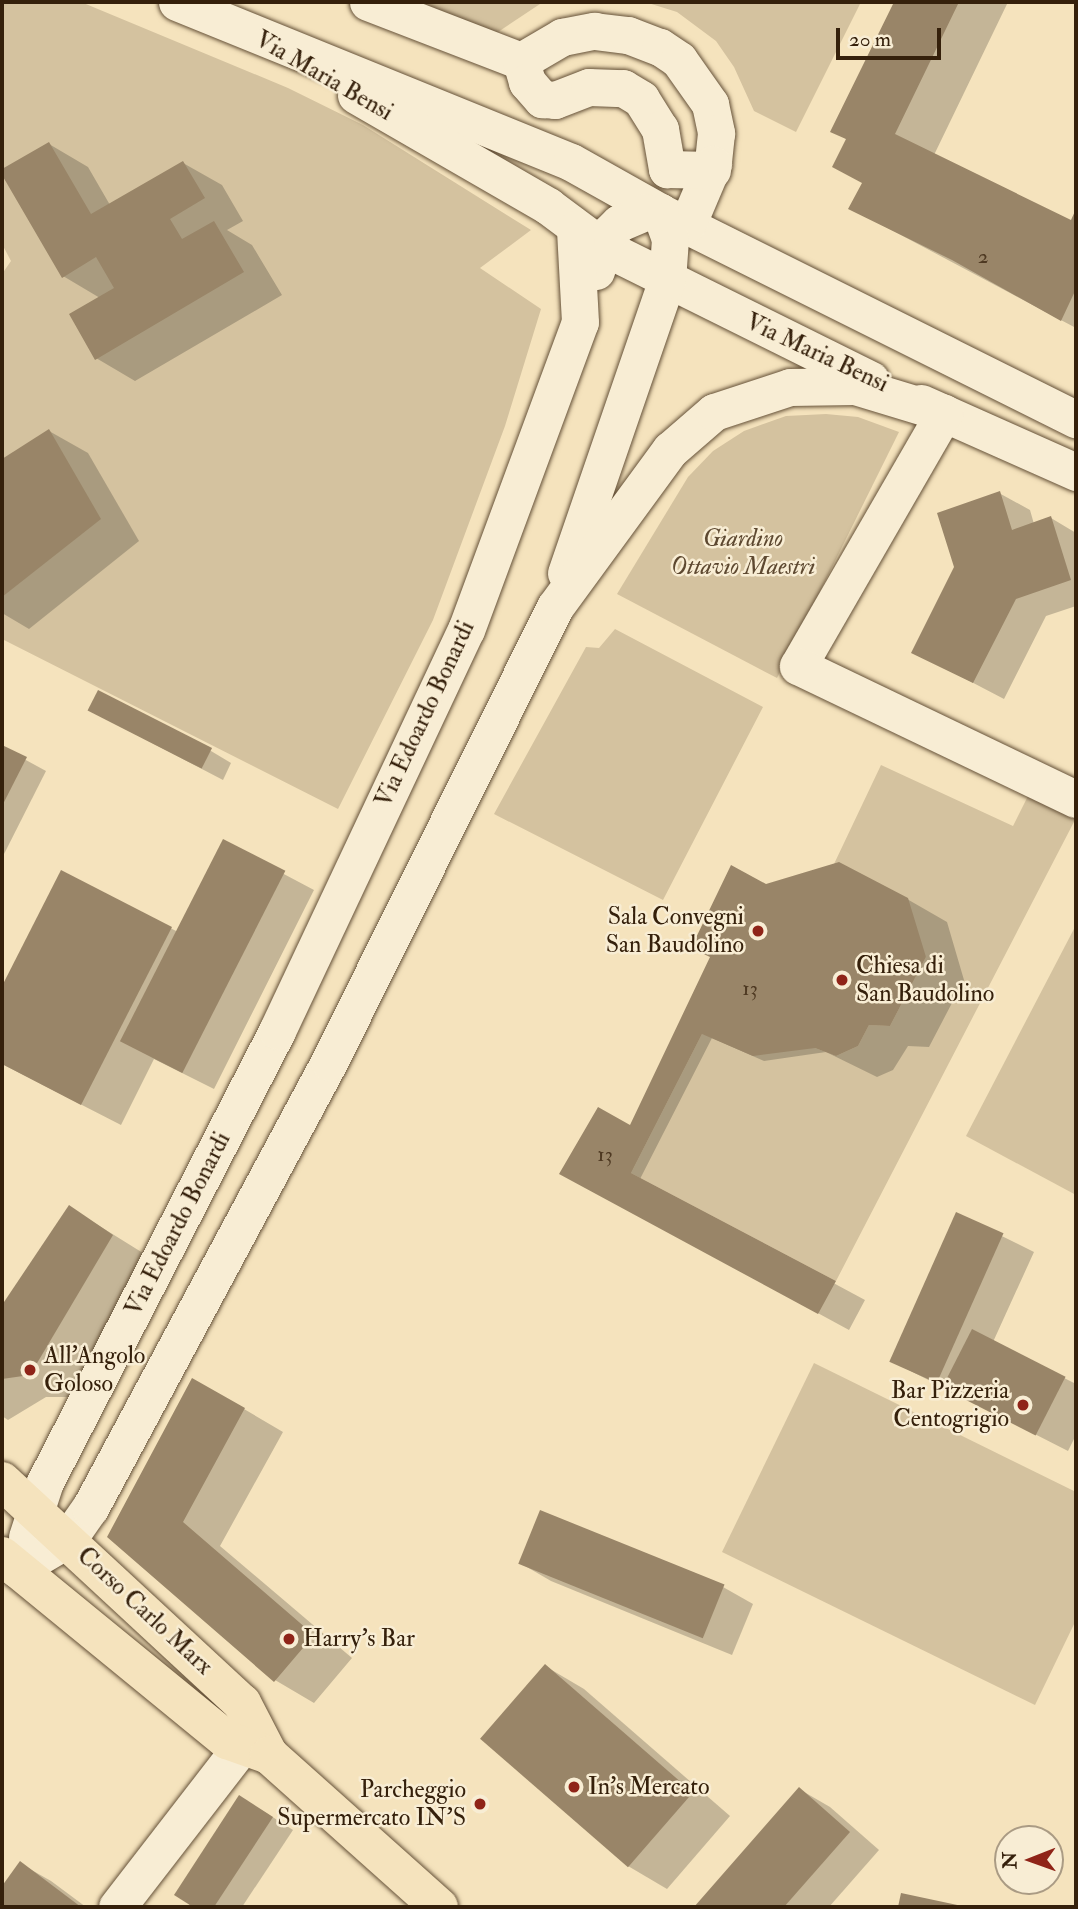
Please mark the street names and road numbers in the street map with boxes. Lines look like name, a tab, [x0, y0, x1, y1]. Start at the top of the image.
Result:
street label: Via Maria Bensi	[250, 25, 398, 127]
street label: Via Maria Bensi	[741, 307, 893, 399]
street label: Via Edoardo Bonardi	[369, 616, 481, 812]
street label: Via Edoardo Bonardi	[119, 1127, 237, 1321]
street label: Corso Carlo Marx	[71, 1541, 219, 1681]

